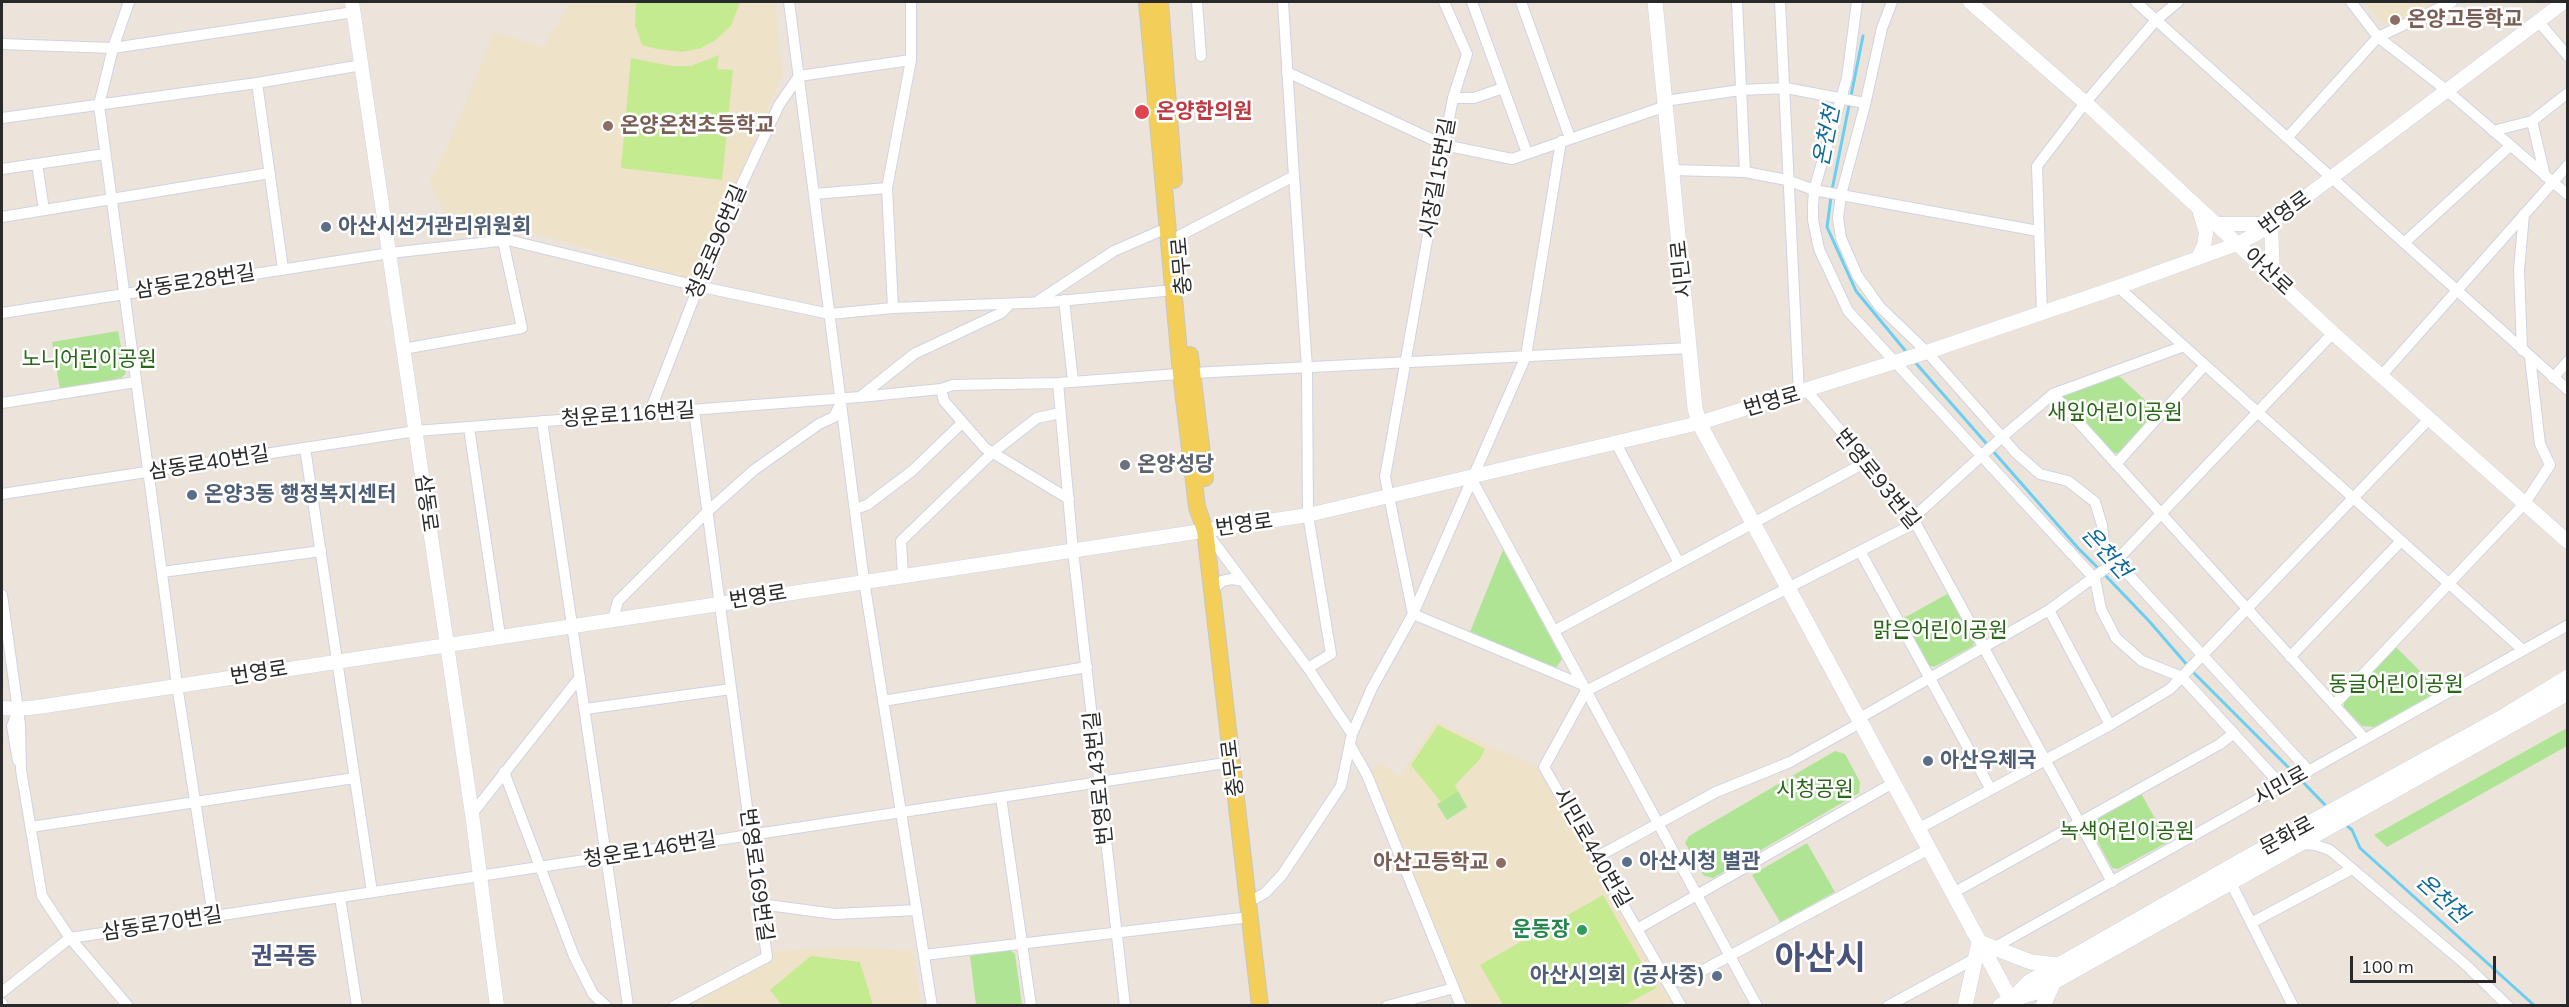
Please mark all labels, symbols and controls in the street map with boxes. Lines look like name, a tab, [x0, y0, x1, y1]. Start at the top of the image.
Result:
place label: 온양고등학교	[2407, 7, 2523, 33]
marker: 온양고등학교	[2388, 13, 2402, 27]
place label: 온양한의원	[1156, 99, 1253, 125]
marker: 온양한의원	[1133, 103, 1151, 121]
water label: 온천천	[1808, 104, 1846, 168]
place label: 온양온천초등학교	[620, 113, 775, 139]
street label: 시장길15번길	[1415, 116, 1461, 240]
marker: 온양온천초등학교	[601, 119, 615, 133]
street label: 청운로96번길	[682, 181, 752, 303]
street label: 번영로	[2254, 186, 2316, 240]
place label: 아산시선거관리위원회	[338, 214, 531, 240]
marker: 아산시선거관리위원회	[319, 220, 333, 234]
street label: 충무로	[1167, 236, 1197, 296]
street label: 시민로	[1666, 239, 1698, 299]
street label: 아산로	[2238, 243, 2298, 301]
street label: 삼동로28번길	[133, 260, 257, 304]
park label: 노니어린이공원	[21, 347, 157, 373]
street label: 번영로	[1741, 382, 1803, 422]
street label: 청운로116번길	[560, 398, 696, 432]
park label: 새잎어린이공원	[2047, 400, 2183, 426]
street label: 번영로93번길	[1829, 424, 1925, 534]
street label: 삼동로40번길	[147, 441, 271, 485]
place label: 온양성당	[1137, 452, 1214, 478]
marker: 온양성당	[1118, 458, 1132, 472]
street label: 삼동로	[409, 473, 443, 533]
place label: 온양3동 행정복지센터	[204, 482, 396, 508]
marker: 온양3동 행정복지센터	[185, 488, 199, 502]
street label: 번영로	[1214, 508, 1274, 542]
water label: 온천천	[2076, 522, 2136, 584]
street label: 번영로	[727, 580, 789, 614]
park label: 맑은어린이공원	[1872, 618, 2008, 644]
street label: 번영로	[228, 656, 290, 690]
park label: 동글어린이공원	[2328, 672, 2464, 698]
street label: 번영로143번길	[1079, 710, 1119, 846]
street label: 충무로	[1217, 738, 1249, 798]
place label: 아산우체국	[1940, 748, 2037, 774]
marker: 아산우체국	[1921, 754, 1935, 768]
street label: 시민로	[2250, 761, 2312, 811]
park label: 시청공원	[1776, 777, 1854, 803]
street label: 시민로440번길	[1547, 784, 1637, 912]
street label: 번영로169번길	[734, 807, 778, 943]
street label: 문화로	[2255, 811, 2319, 861]
park label: 녹색어린이공원	[2059, 819, 2195, 845]
street label: 청운로146번길	[582, 827, 718, 873]
place label: 아산시청 별관	[1639, 849, 1761, 875]
place label: 아산고등학교	[1373, 850, 1489, 876]
marker: 아산시청 별관	[1620, 855, 1634, 869]
marker: 아산고등학교	[1494, 856, 1508, 870]
water label: 온천천	[2411, 869, 2473, 929]
street label: 삼동로70번길	[100, 902, 224, 946]
place label: 운동장	[1512, 917, 1570, 943]
marker: 운동장	[1575, 923, 1589, 937]
district label: 아산시	[1774, 939, 1866, 979]
district label: 권곡동	[251, 943, 317, 971]
scale bar	[2353, 944, 2498, 982]
text: 100 m	[2361, 955, 2414, 978]
place label: 아산시의회 (공사중)	[1530, 963, 1705, 989]
marker: 아산시의회 (공사중)	[1710, 969, 1724, 983]

